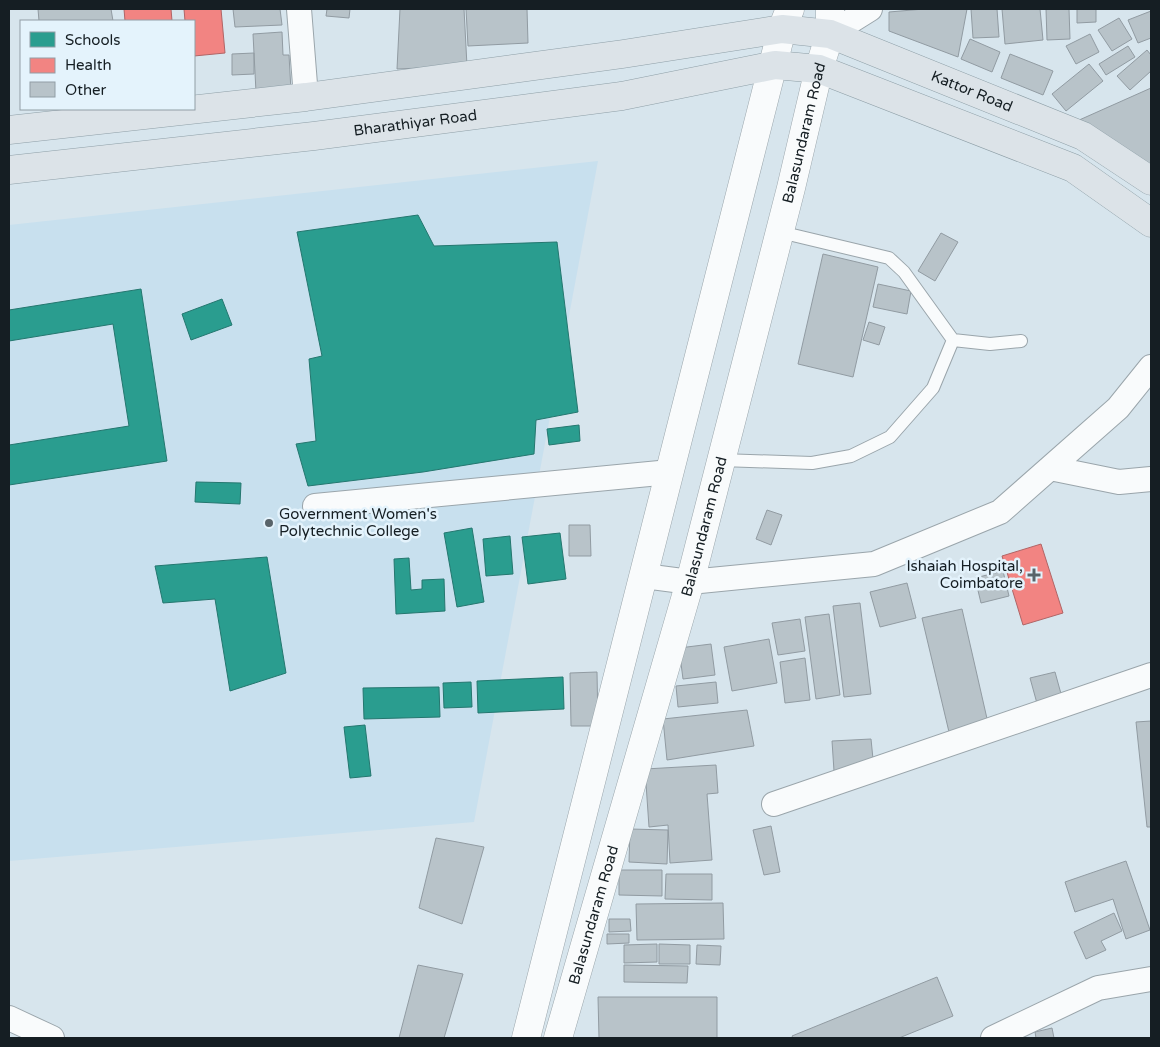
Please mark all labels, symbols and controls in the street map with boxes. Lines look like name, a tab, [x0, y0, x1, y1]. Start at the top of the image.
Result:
legend	[20, 20, 195, 110]
text: Schools	[65, 31, 121, 49]
text: Health	[65, 56, 112, 74]
street label: Balasundaram Road	[778, 60, 829, 205]
street label: Kattor Road	[929, 67, 1015, 116]
text: Other	[65, 81, 107, 99]
street label: Bharathiyar Road	[352, 106, 478, 140]
street label: Balasundaram Road	[677, 455, 731, 599]
place label: Government Women's Polytechnic College	[279, 505, 437, 540]
marker: Government Women's Polytechnic College	[263, 517, 275, 529]
place label: Ishaiah Hospital, Coimbatore	[906, 557, 1023, 592]
marker: Ishaiah Hospital, Coimbatore	[1027, 568, 1041, 582]
street label: Balasundaram Road	[565, 843, 622, 987]

